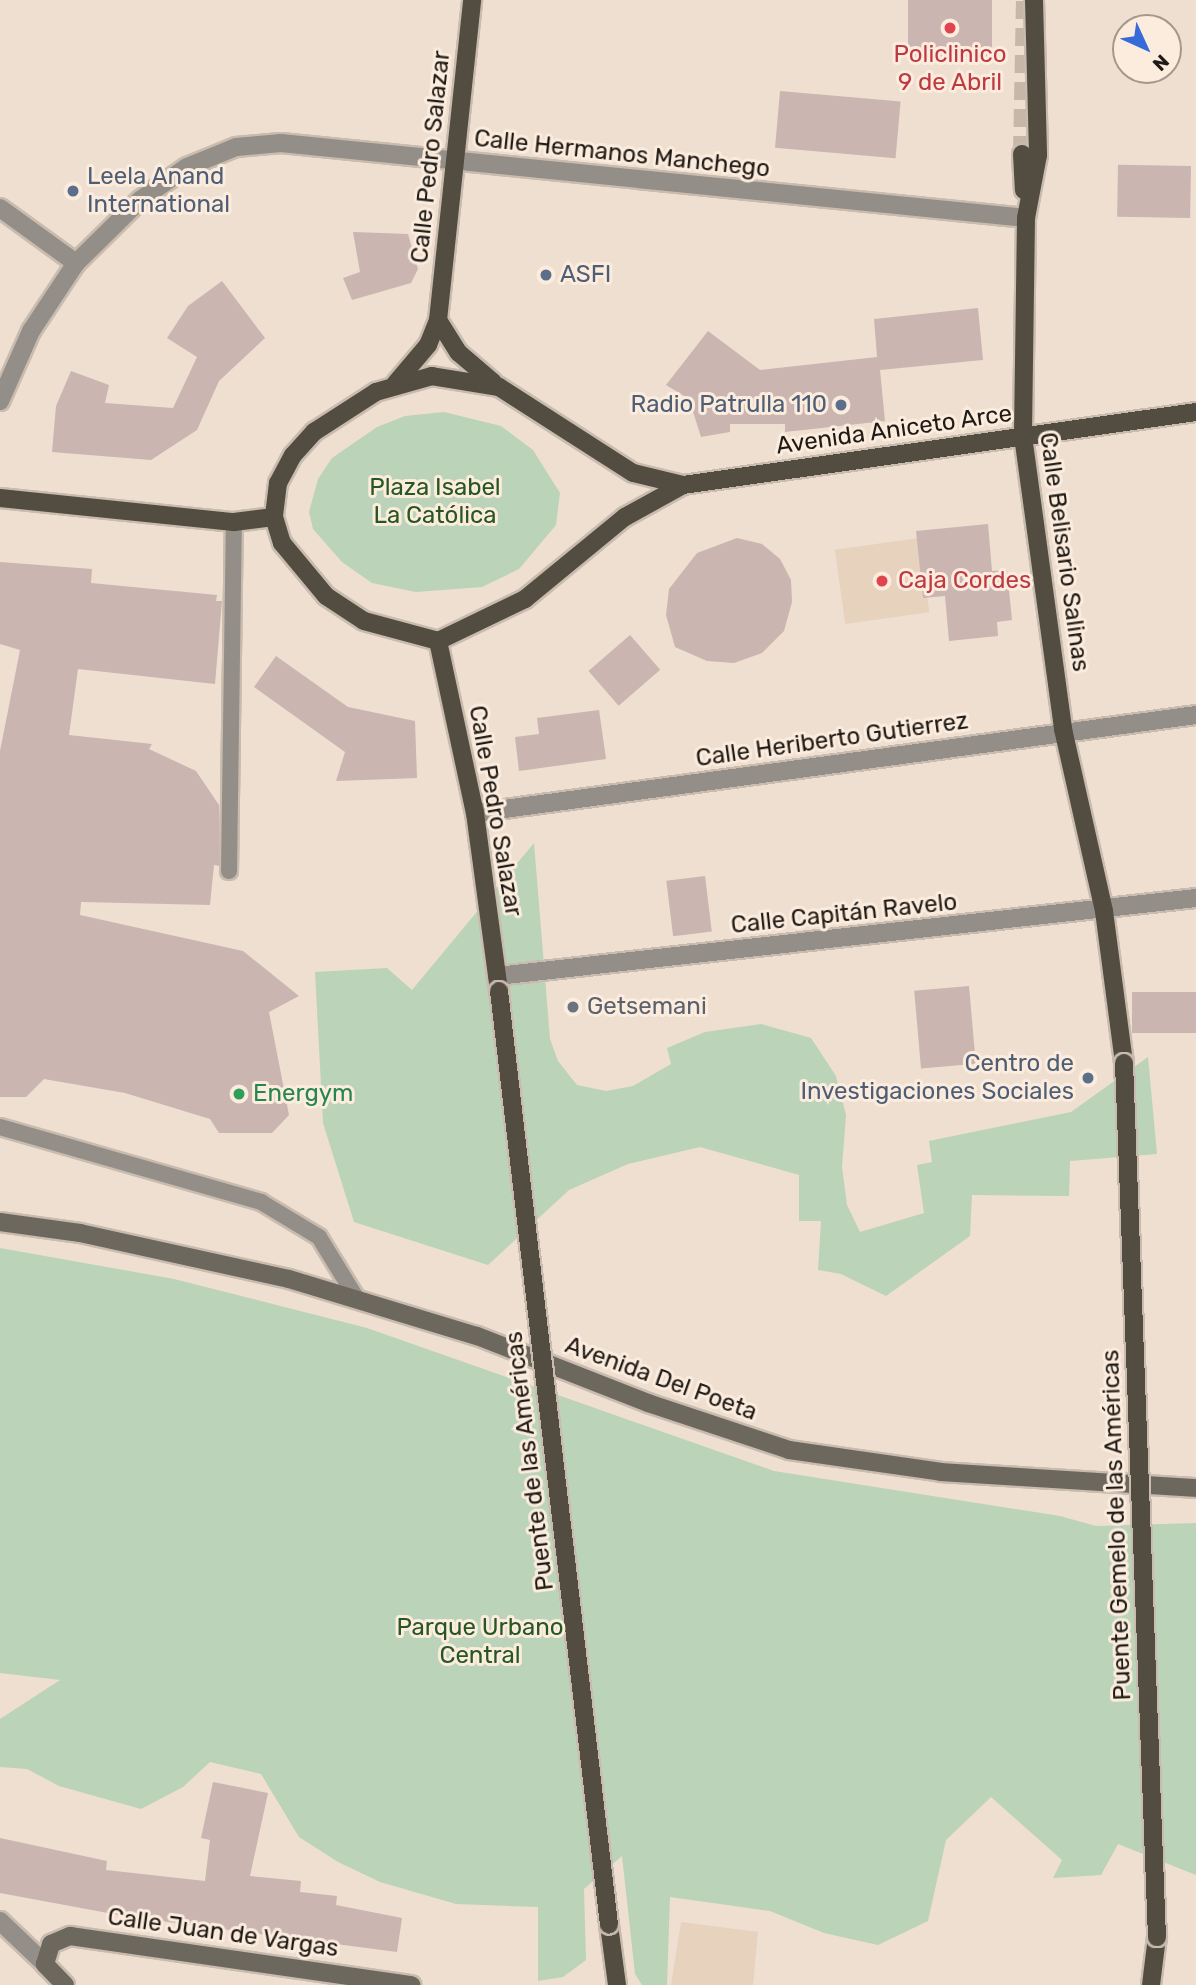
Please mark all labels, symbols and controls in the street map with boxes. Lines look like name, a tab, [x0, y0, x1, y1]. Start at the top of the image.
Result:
north arrow	[1112, 14, 1182, 84]
marker: Policlinico 9 de Abril	[940, 18, 960, 38]
place label: Policlinico 9 de Abril	[894, 41, 1006, 97]
street label: Calle Pedro Salazar	[406, 49, 456, 265]
text: N	[1148, 50, 1174, 76]
street label: Calle Hermanos Manchego	[473, 124, 771, 184]
place label: Leela Anand International	[87, 163, 230, 219]
marker: Leela Anand International	[65, 183, 81, 199]
place label: ASFI	[560, 261, 611, 289]
marker: ASFI	[538, 267, 554, 283]
place label: Radio Patrulla 110	[630, 391, 827, 419]
marker: Radio Patrulla 110	[833, 397, 849, 413]
street label: Avenida Aniceto Arce	[774, 399, 1014, 461]
street label: Calle Belisario Salinas	[1033, 431, 1095, 673]
park label: Plaza Isabel La Católica	[369, 474, 501, 530]
place label: Caja Cordes	[898, 567, 1031, 595]
marker: Caja Cordes	[872, 571, 892, 591]
street label: Calle Pedro Salazar	[462, 703, 528, 919]
street label: Calle Heriberto Gutierrez	[694, 707, 970, 773]
street label: Calle Capitán Ravelo	[729, 888, 959, 940]
place label: Getsemani	[587, 993, 707, 1021]
marker: Getsemani	[565, 999, 581, 1015]
place label: Centro de Investigaciones Sociales	[801, 1050, 1074, 1106]
marker: Centro de Investigaciones Sociales	[1080, 1070, 1096, 1086]
place label: Energym	[253, 1080, 353, 1108]
marker: Energym	[231, 1086, 247, 1102]
street label: Puente de las Américas	[500, 1329, 560, 1593]
street label: Avenida Del Poeta	[561, 1331, 761, 1427]
street label: Puente Gemelo de las Américas	[1096, 1349, 1138, 1701]
park label: Parque Urbano Central	[396, 1614, 564, 1670]
street label: Calle Juan de Vargas	[105, 1903, 341, 1963]

